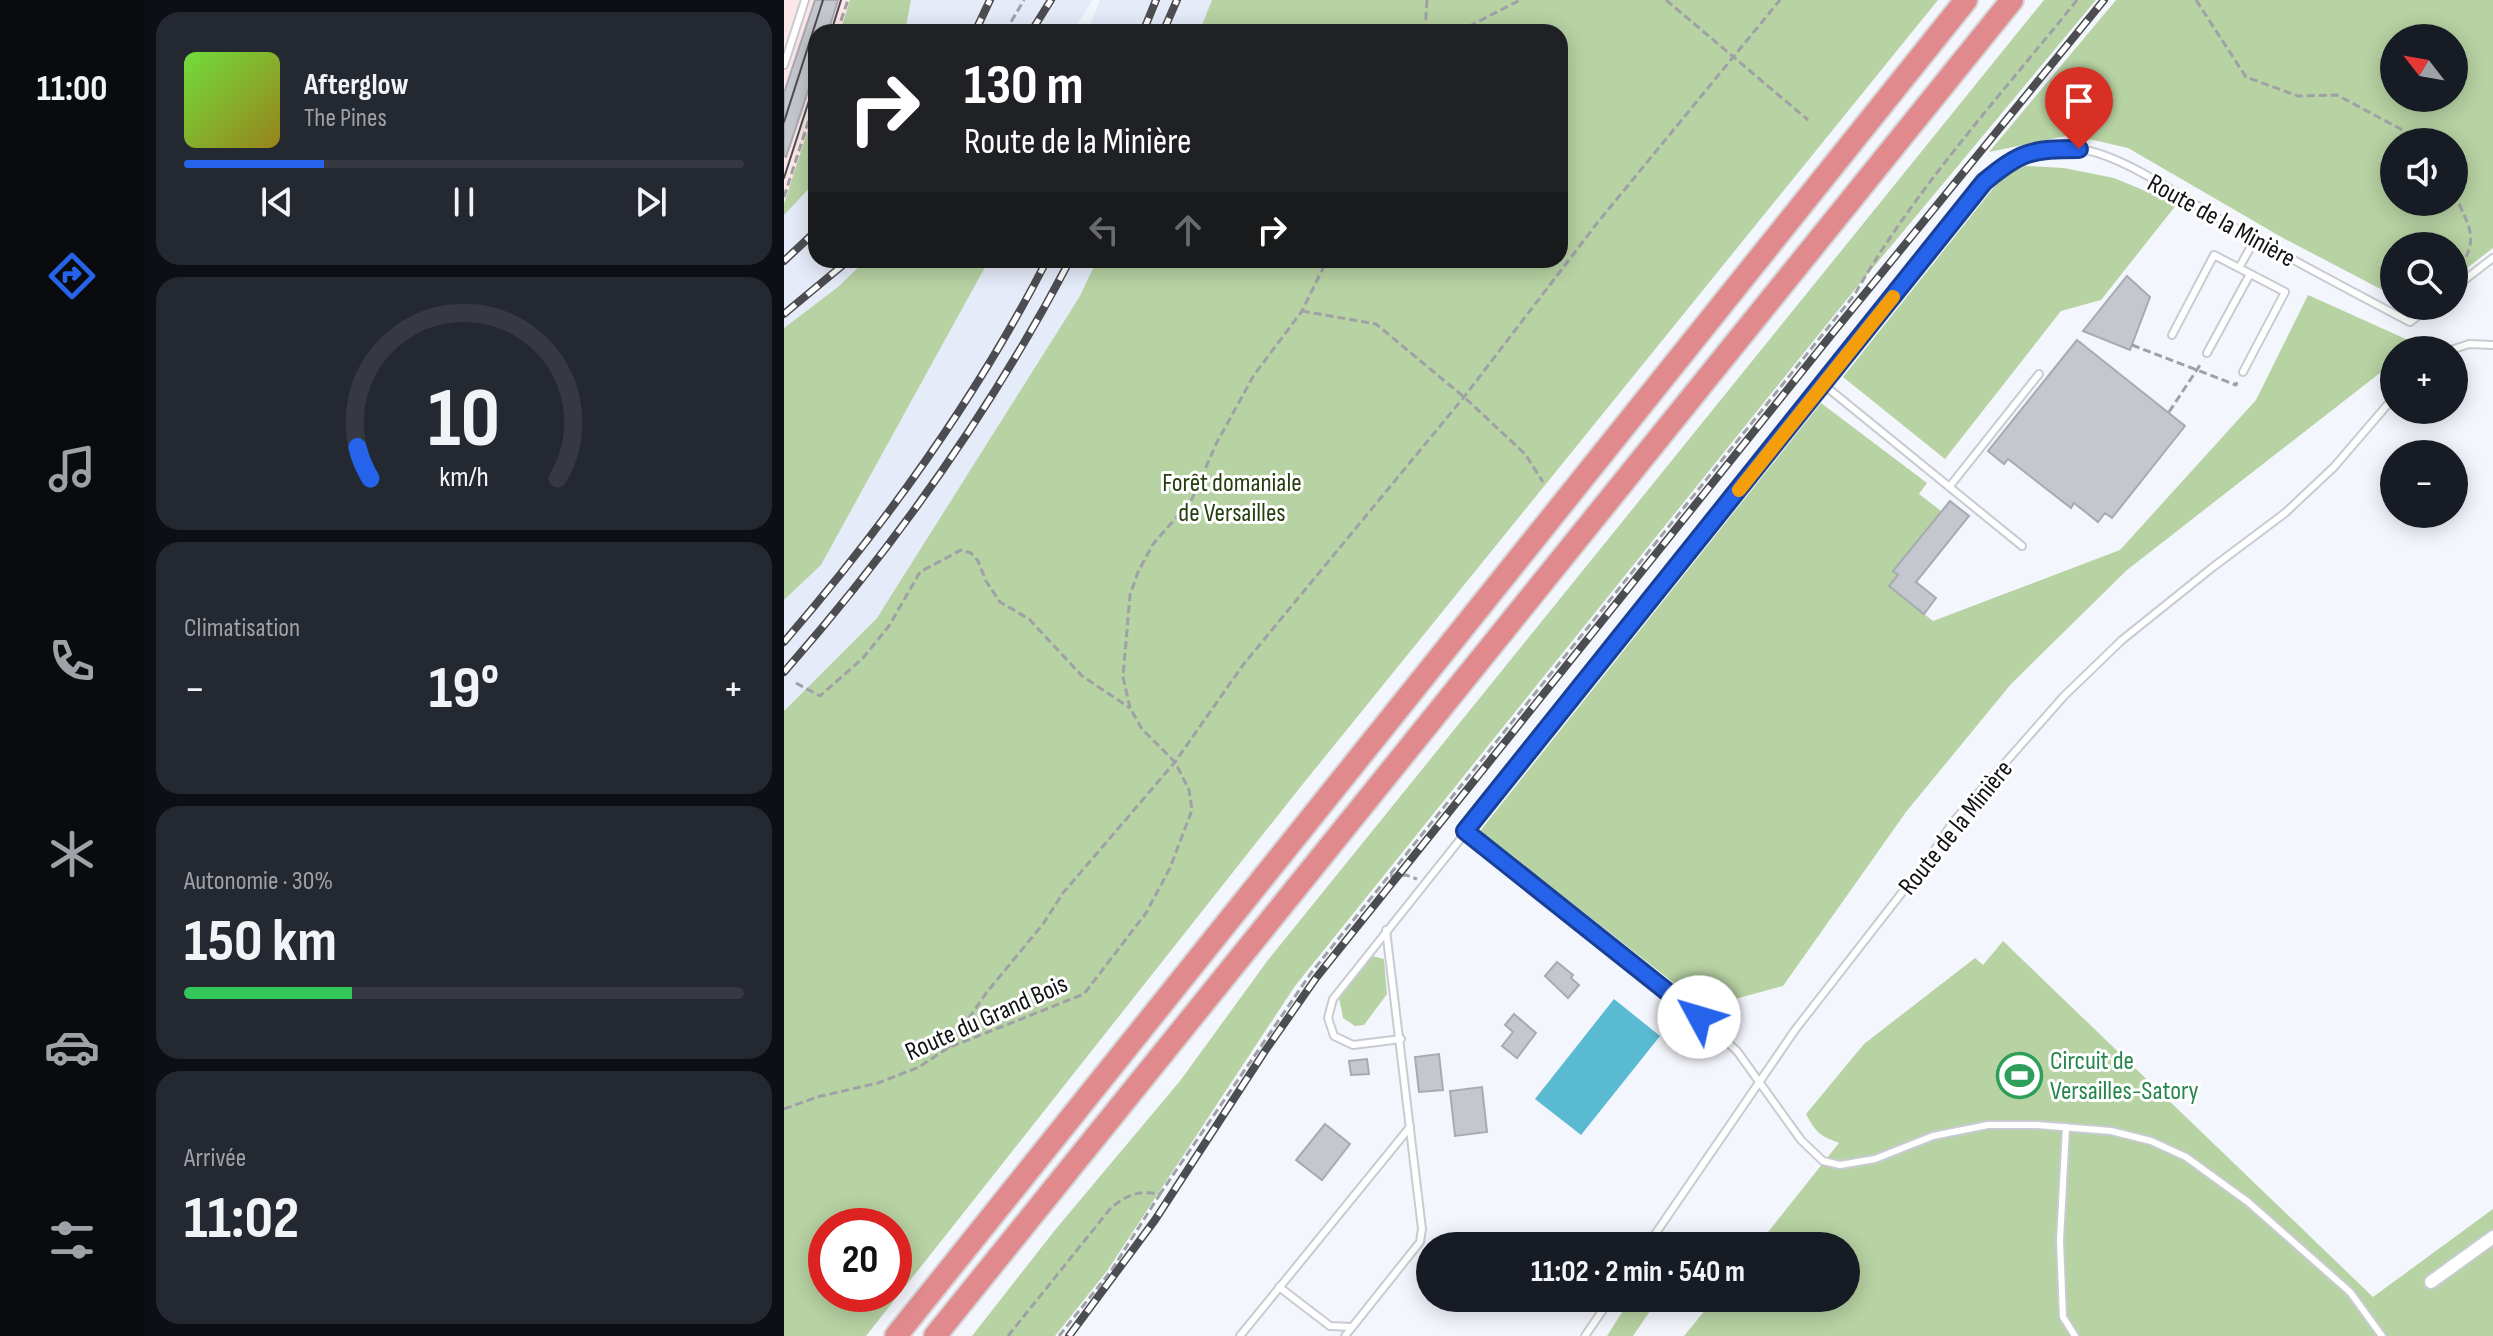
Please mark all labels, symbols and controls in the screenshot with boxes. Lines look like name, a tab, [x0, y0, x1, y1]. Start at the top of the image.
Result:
north arrow	[2380, 24, 2468, 112]
map controls	[2380, 24, 2468, 528]
text: 130 m	[964, 53, 1084, 120]
icon: right	[832, 56, 936, 160]
text: Afterglow	[304, 67, 409, 103]
pin	[2045, 67, 2113, 149]
text: 11:00	[37, 68, 107, 111]
icon: arrive	[2057, 79, 2101, 123]
text: The Pines	[304, 103, 387, 134]
text: Route de la Minière	[964, 121, 1191, 164]
button: sound	[2380, 128, 2468, 216]
street label: Route de la Minière	[2142, 168, 2301, 275]
icon: previous	[255, 180, 299, 224]
icon: pause	[442, 180, 486, 224]
icon: next	[629, 180, 673, 224]
icon: left	[1082, 208, 1126, 252]
icon: ahead	[1166, 208, 1210, 252]
icon: right	[1250, 208, 1294, 252]
button: search	[2380, 232, 2468, 320]
icon: directions	[44, 248, 100, 304]
button: +	[2380, 336, 2468, 424]
text: 10	[428, 370, 500, 470]
button: −	[2380, 440, 2468, 528]
icon: music	[44, 441, 100, 497]
text: km/h	[439, 460, 489, 495]
park label: Forêt domaniale de Versailles	[1162, 468, 1302, 529]
text: Climatisation	[184, 613, 300, 644]
icon: phone	[44, 633, 100, 689]
text: 19°	[429, 653, 499, 725]
text: −	[184, 663, 206, 716]
text: +	[722, 663, 744, 716]
street label: Route de la Minière	[1892, 754, 2020, 902]
icon: climate	[44, 826, 100, 882]
text: Autonomie · 30%	[184, 866, 333, 897]
text: 150 km	[184, 906, 337, 978]
street label: Route du Grand Bois	[901, 969, 1073, 1068]
position arrow	[1657, 975, 1741, 1059]
icon: car	[44, 1019, 100, 1075]
place label: Circuit de Versailles-Satory	[2050, 1046, 2199, 1107]
sports icon: Circuit de Versailles-Satory	[1995, 1051, 2043, 1099]
text: Arrivée	[184, 1143, 246, 1174]
text: 11:02	[184, 1183, 299, 1255]
speed limit sign: 20	[808, 1208, 912, 1312]
icon: filters	[44, 1212, 100, 1268]
text: 11:02 · 2 min · 540 m	[1531, 1254, 1745, 1290]

